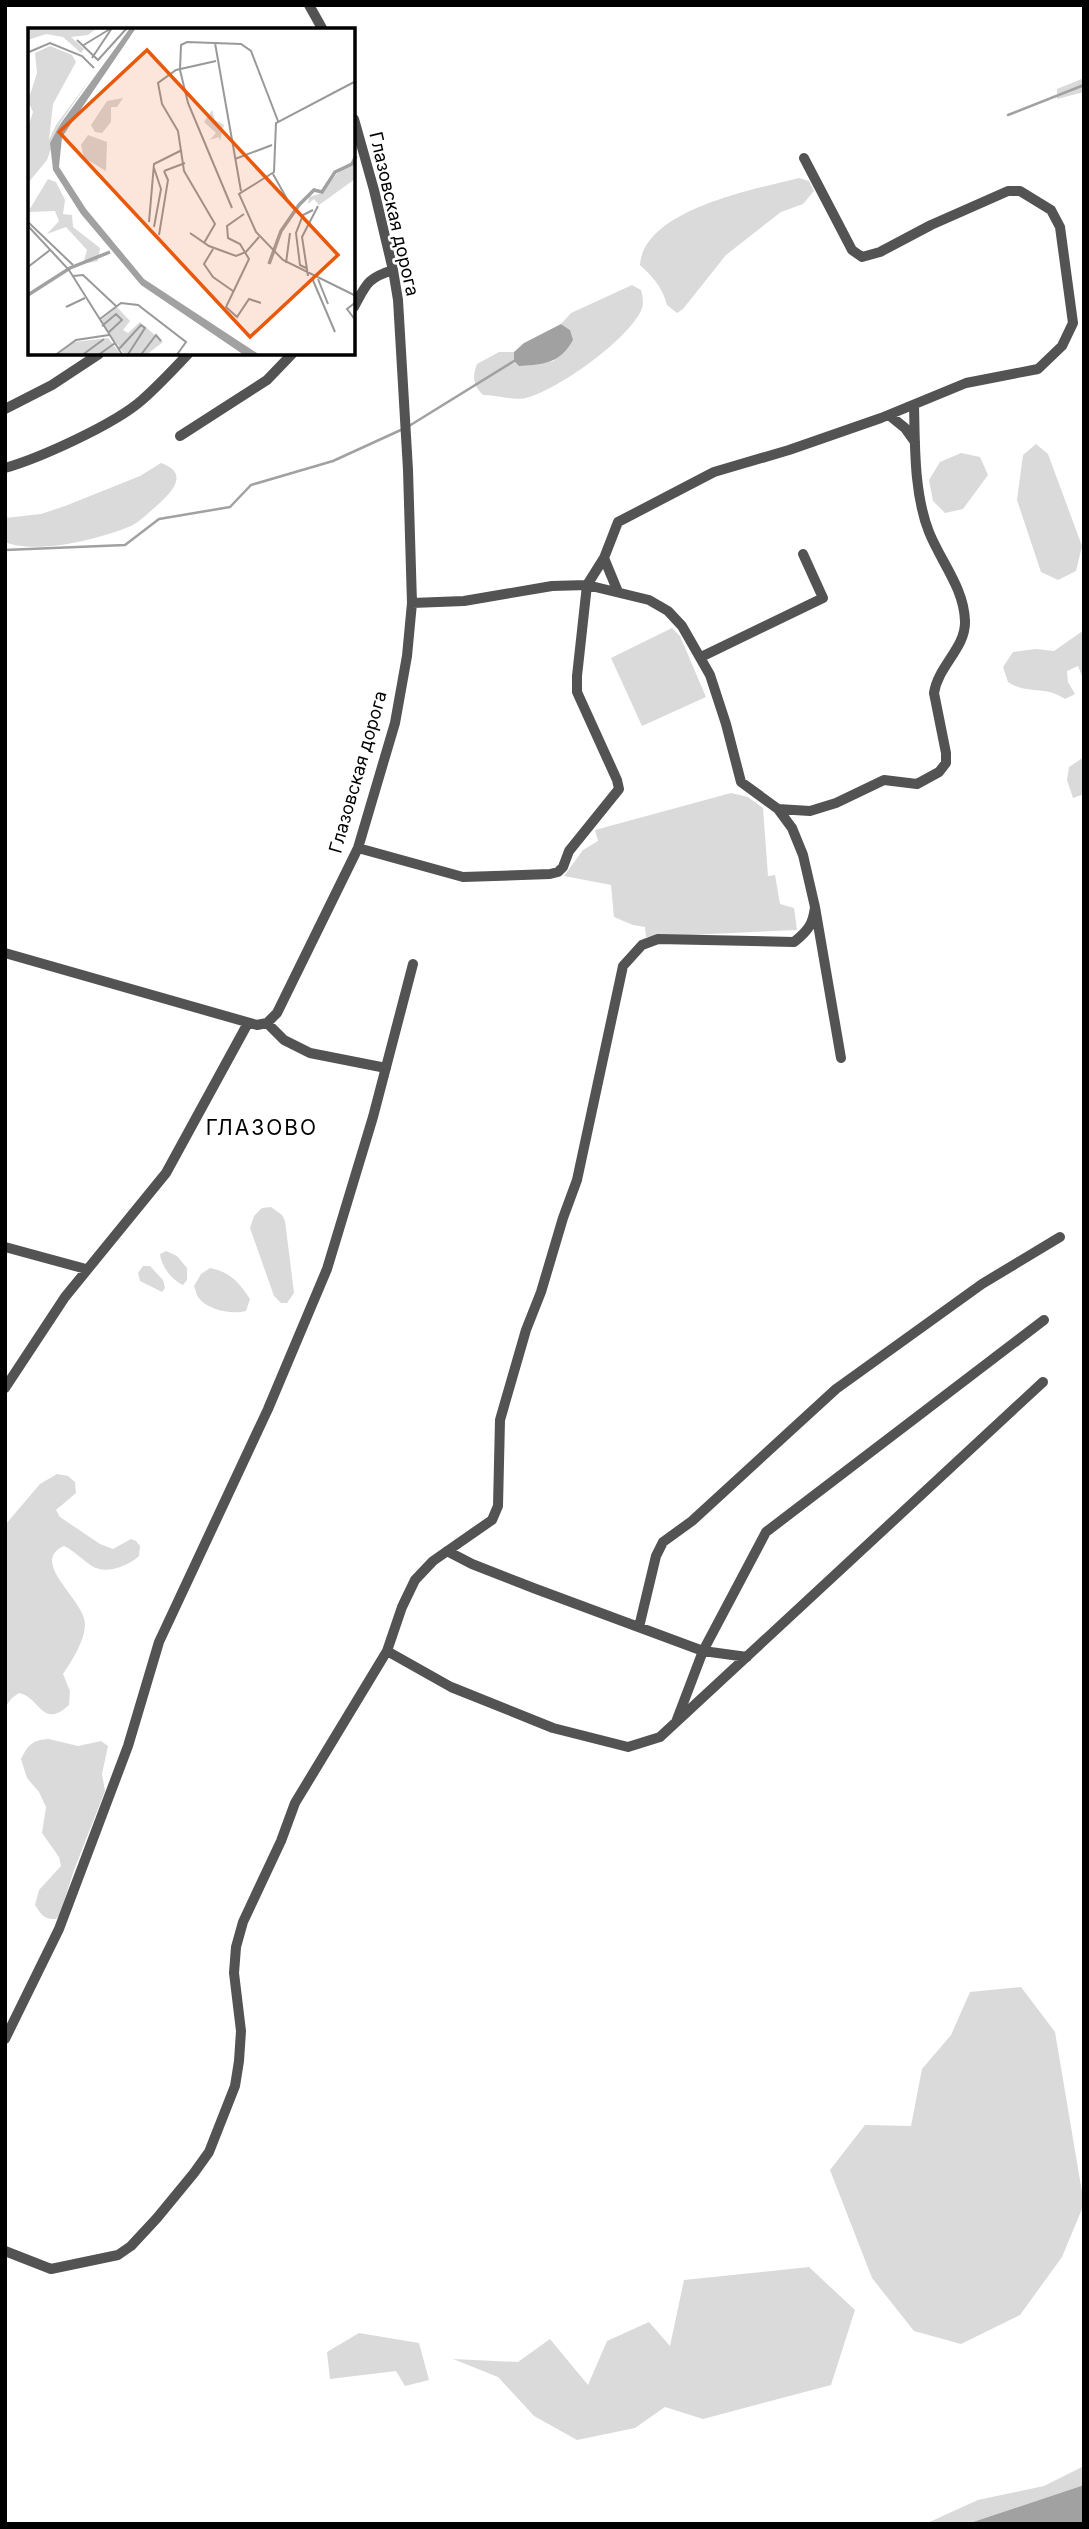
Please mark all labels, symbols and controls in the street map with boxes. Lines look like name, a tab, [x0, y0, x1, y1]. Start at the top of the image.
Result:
inset map	[28, 28, 355, 355]
street label: Глазовская дорога	[365, 130, 424, 298]
street label: Глазовская дорога	[324, 688, 391, 855]
district label: ГЛАЗОВО	[206, 1115, 318, 1140]

